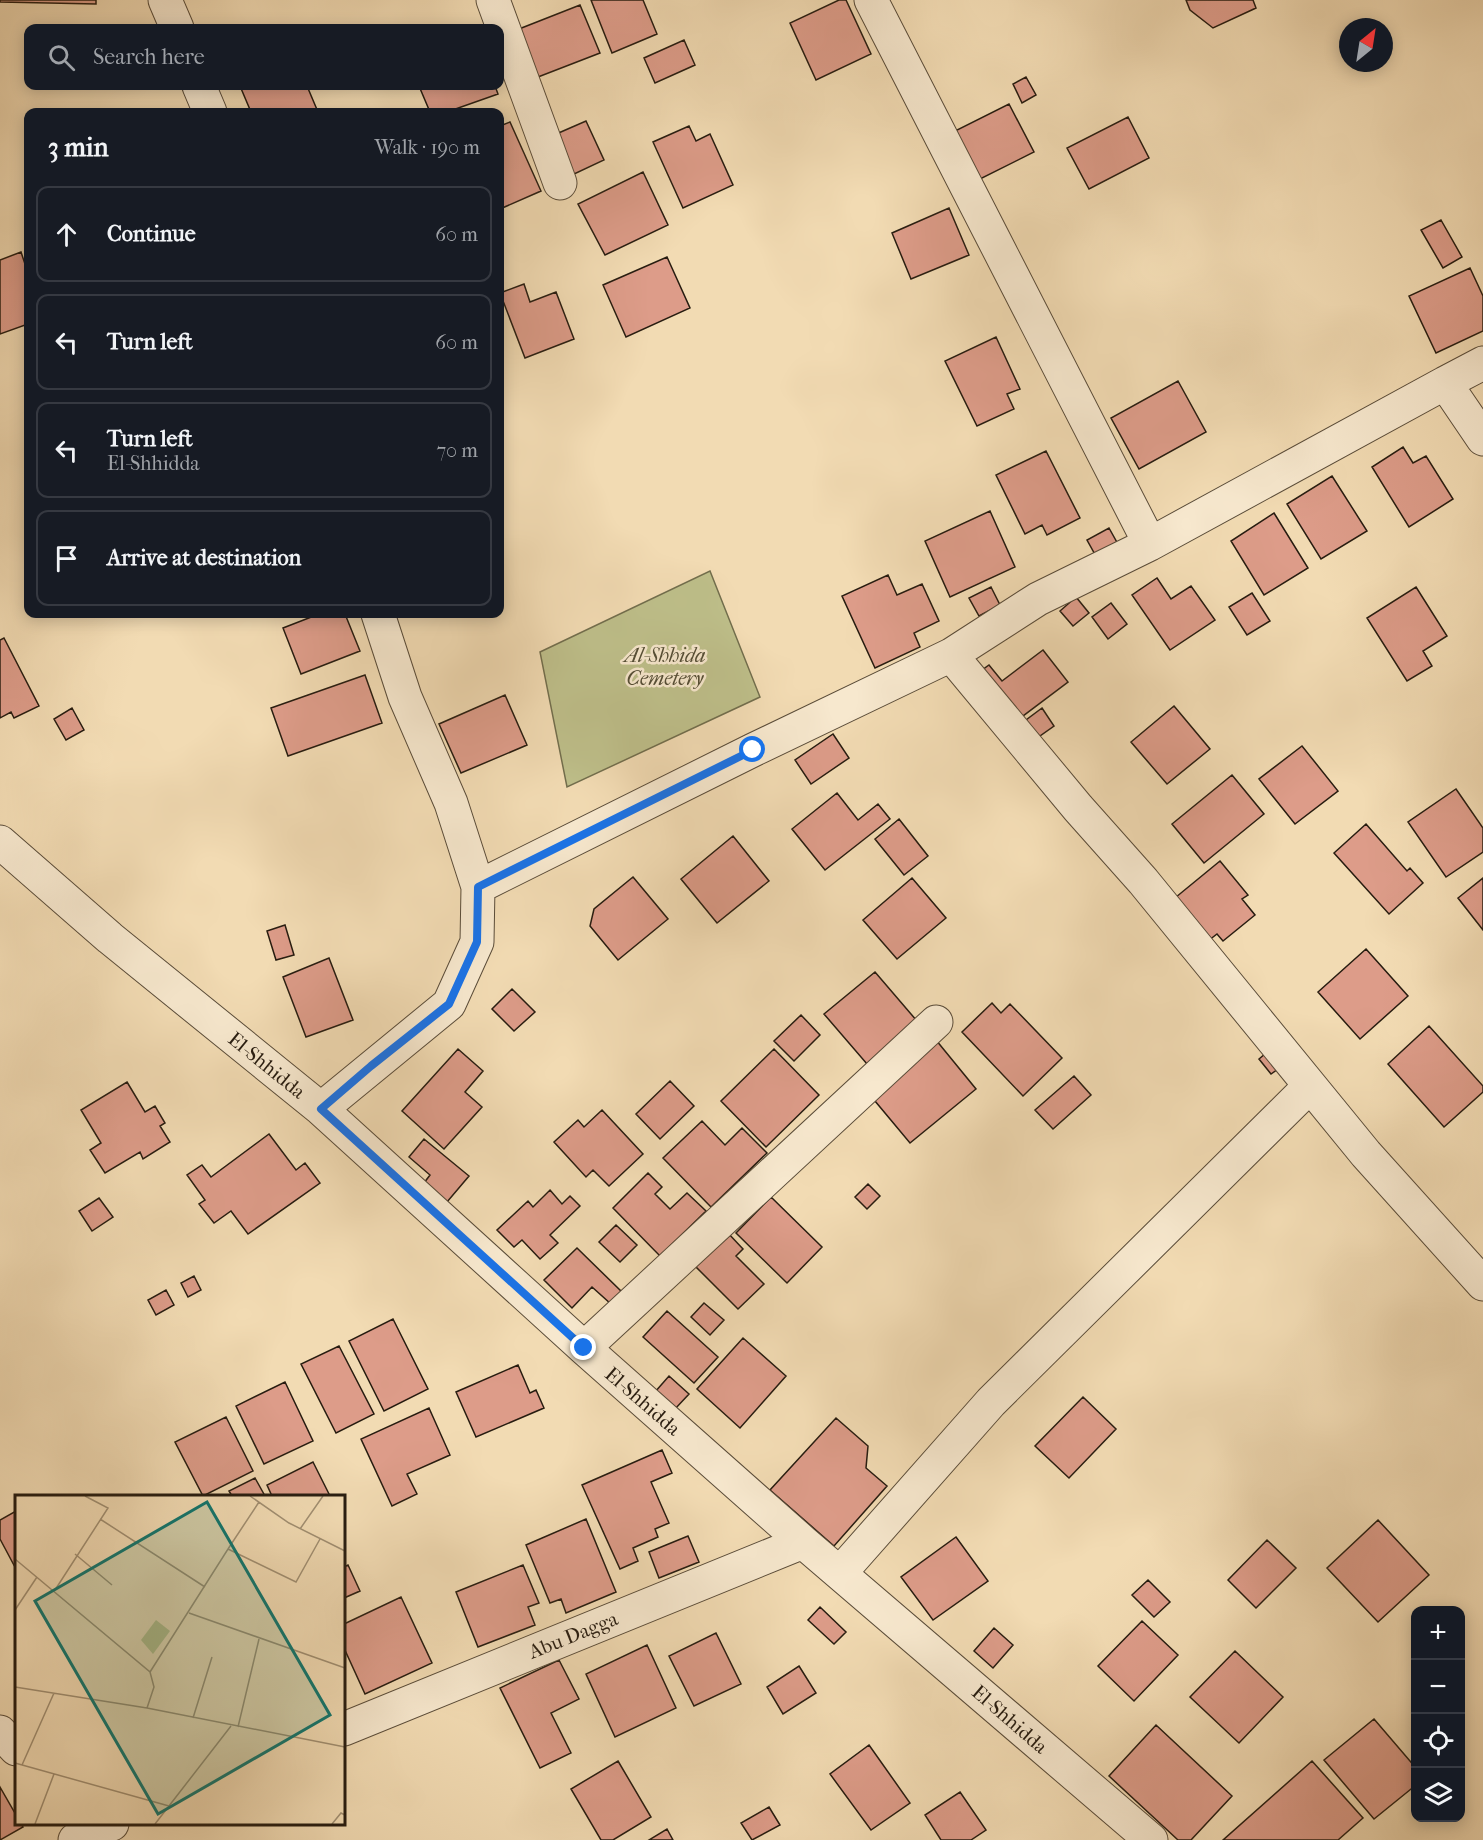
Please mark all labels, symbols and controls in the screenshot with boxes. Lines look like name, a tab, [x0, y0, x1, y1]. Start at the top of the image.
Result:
north arrow	[1339, 18, 1393, 72]
search box	[24, 24, 504, 90]
icon: search	[45, 41, 78, 74]
text: Search here	[93, 44, 205, 70]
text: 3 min	[48, 132, 109, 163]
text: Walk · 190 m	[374, 136, 480, 159]
icon: ahead	[50, 218, 83, 251]
text: Continue	[107, 221, 196, 247]
text: 60 m	[435, 223, 478, 246]
icon: left	[50, 326, 83, 359]
text: Turn left	[107, 329, 193, 355]
text: 60 m	[435, 331, 478, 354]
text: Turn left	[107, 426, 193, 452]
icon: left	[50, 434, 83, 467]
text: 70 m	[436, 439, 478, 462]
text: El-Shhidda	[107, 452, 200, 475]
icon: arrive	[50, 542, 83, 575]
text: Arrive at destination	[107, 545, 301, 571]
park label: Al-Shhida Cemetery	[621, 644, 706, 690]
route start	[739, 736, 765, 762]
street label: El-Shhidda	[223, 1027, 310, 1104]
route end	[570, 1334, 596, 1360]
street label: El-Shhidda	[600, 1362, 686, 1441]
inset map	[15, 1495, 345, 1825]
map controls	[1411, 1606, 1465, 1822]
button: +	[1411, 1606, 1465, 1660]
street label: Abu Dagga	[524, 1607, 622, 1664]
button: −	[1411, 1660, 1465, 1714]
street label: El-Shhidda	[967, 1680, 1053, 1759]
button: locate	[1411, 1714, 1465, 1768]
button: layers	[1411, 1768, 1465, 1822]

